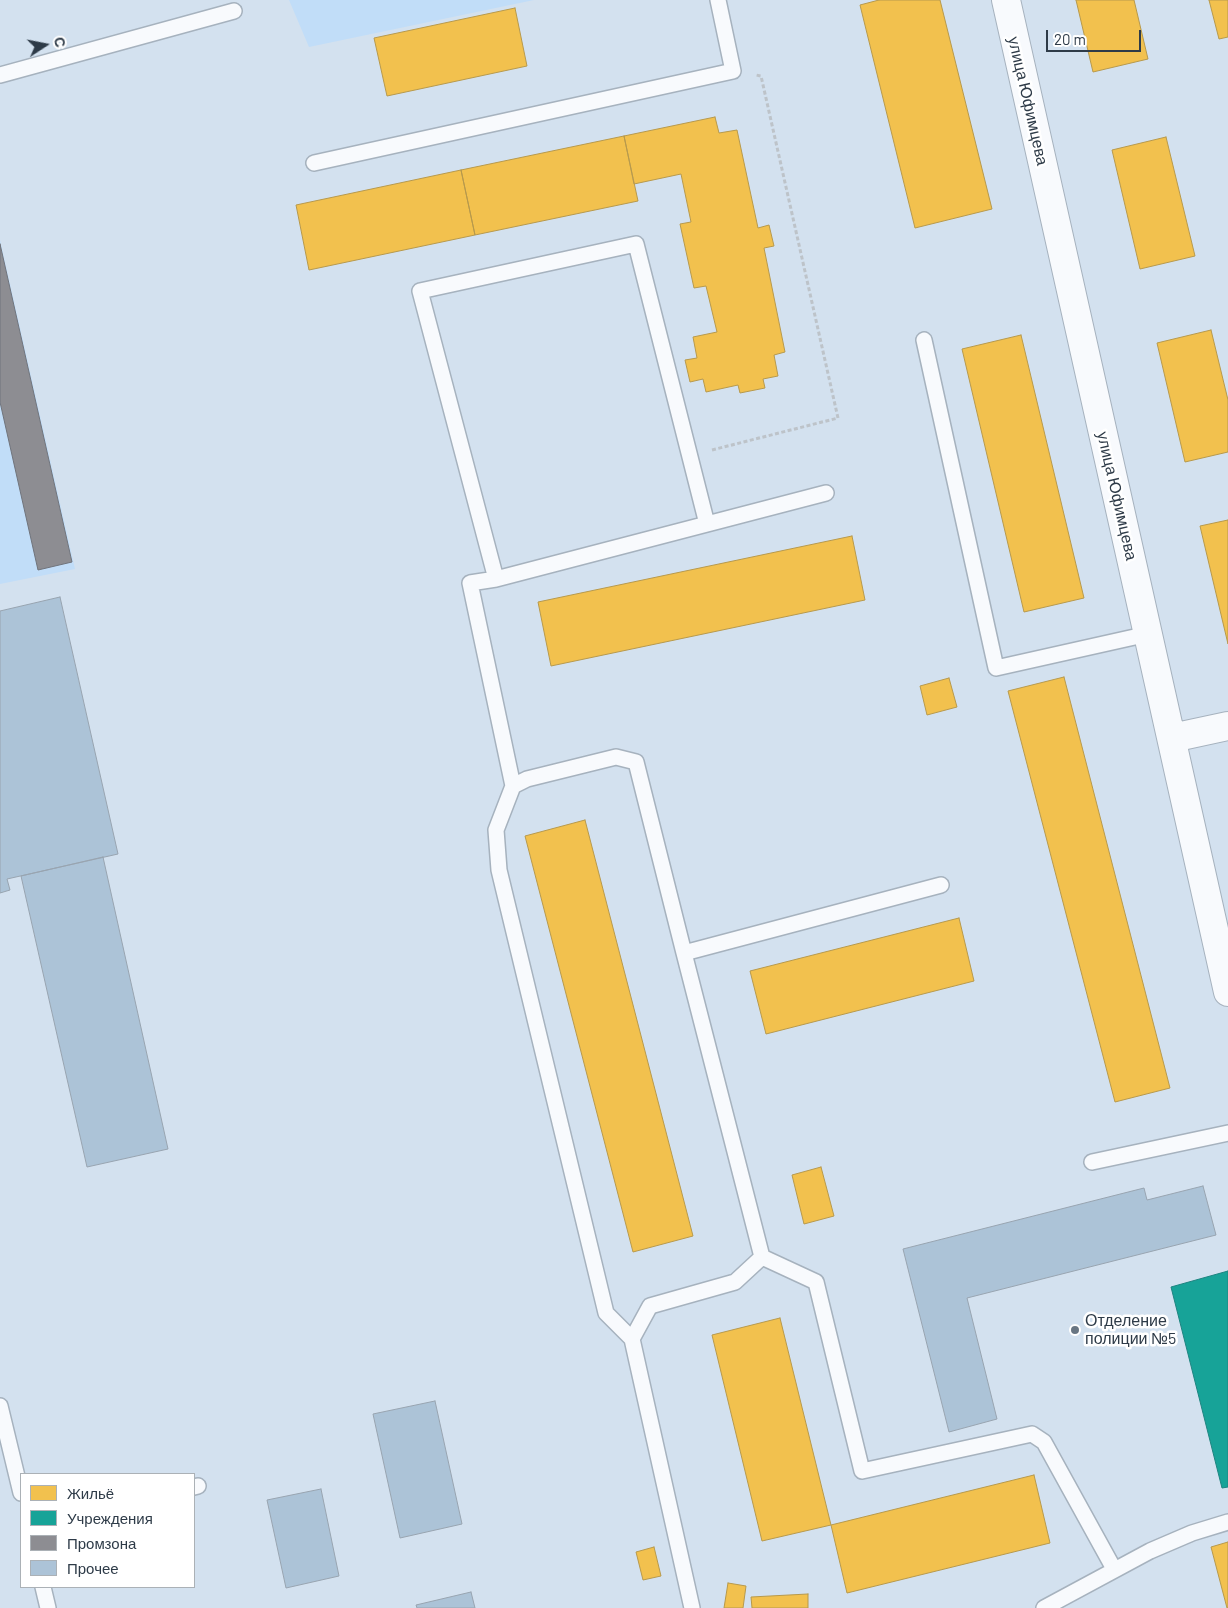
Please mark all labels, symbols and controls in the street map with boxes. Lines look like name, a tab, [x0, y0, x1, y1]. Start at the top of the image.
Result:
north arrow	[20, 20, 70, 70]
scale bar	[1048, 20, 1143, 52]
text: 20 m	[1054, 30, 1086, 48]
text: С	[51, 35, 70, 49]
street label: улица Юфимцева	[1004, 35, 1052, 167]
street label: улица Юфимцева	[1093, 430, 1141, 562]
place label: Отделение полиции №5	[1085, 1311, 1176, 1349]
marker: Отделение полиции №5	[1069, 1324, 1081, 1336]
legend	[20, 1473, 195, 1588]
text: Жильё	[67, 1484, 114, 1502]
text: Учреждения	[67, 1509, 153, 1527]
text: Промзона	[67, 1534, 136, 1552]
text: Прочее	[67, 1559, 119, 1577]

